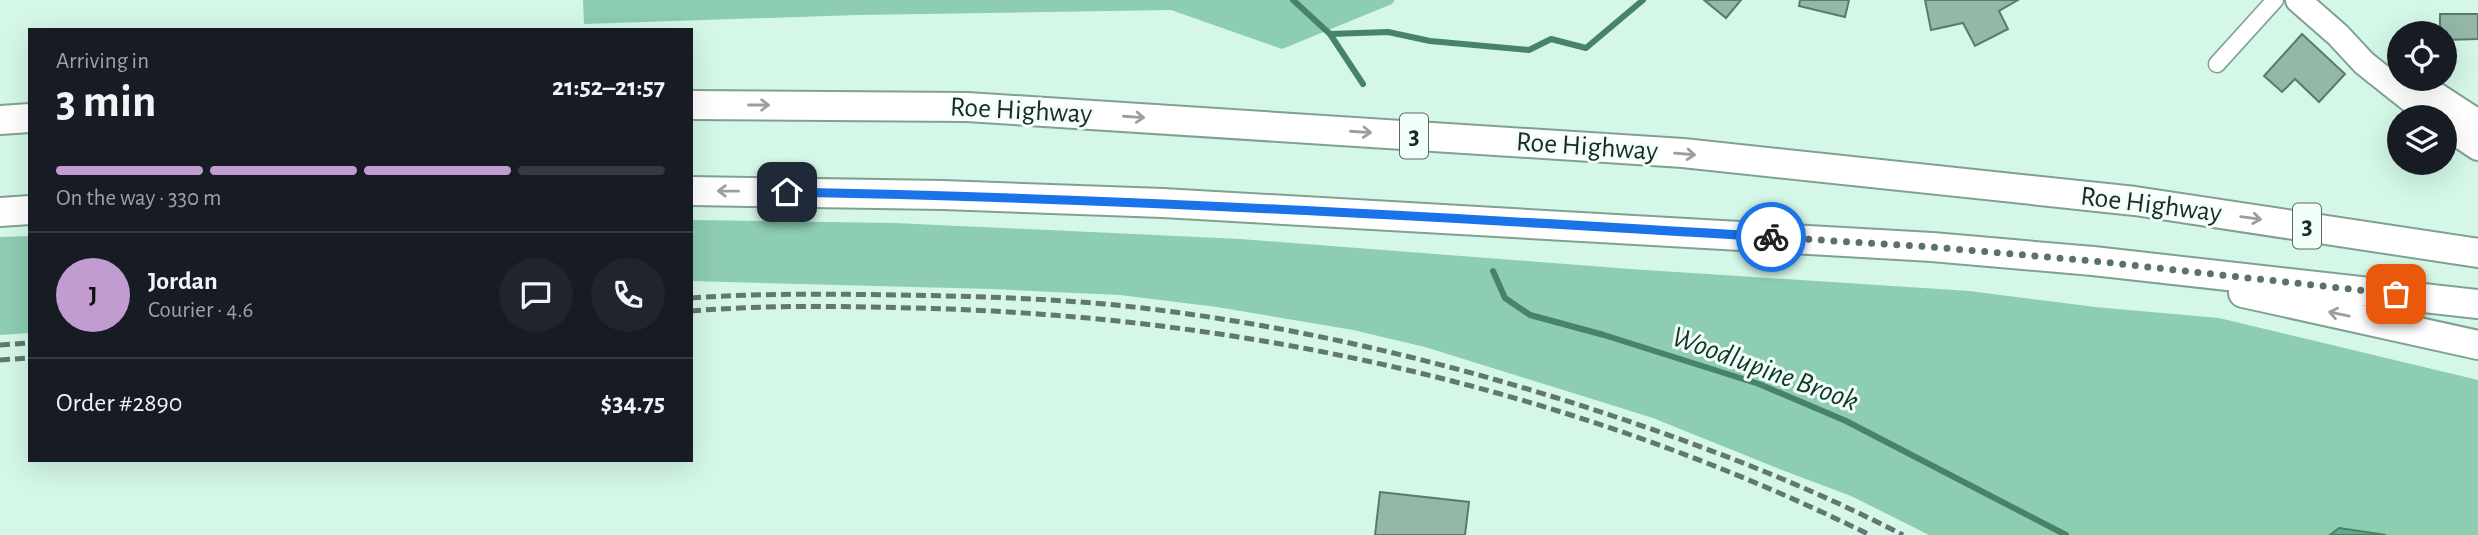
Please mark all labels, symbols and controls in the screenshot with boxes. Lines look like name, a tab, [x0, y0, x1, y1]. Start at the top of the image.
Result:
map controls	[2387, 21, 2457, 175]
button: locate	[2387, 21, 2457, 91]
text: Arriving in	[56, 50, 149, 73]
text: 21:52–21:57	[552, 74, 665, 100]
text: 3 min	[56, 79, 156, 125]
street label: Roe Highway	[949, 93, 1093, 129]
one-way arrow	[748, 98, 771, 112]
button: layers	[2387, 105, 2457, 175]
one-way arrow	[1122, 111, 1145, 124]
road number: 3	[1400, 113, 1428, 158]
one-way arrow	[1349, 126, 1371, 139]
street label: Roe Highway	[1515, 128, 1659, 166]
one-way arrow	[1674, 148, 1696, 161]
pin	[757, 162, 817, 222]
icon: home	[768, 173, 806, 211]
street label: Roe Highway	[2079, 182, 2223, 228]
one-way arrow	[716, 184, 739, 198]
text: On the way · 330 m	[56, 187, 221, 210]
courier	[1736, 202, 1806, 272]
road number: 3	[2293, 204, 2321, 248]
one-way arrow	[2239, 212, 2262, 225]
icon: bike	[1752, 218, 1790, 256]
button: chat	[499, 258, 573, 332]
button: phone	[591, 258, 665, 332]
pin	[2366, 264, 2426, 324]
text: Jordan	[148, 268, 218, 294]
icon: bag	[2377, 275, 2415, 313]
text: J	[89, 282, 97, 308]
text: Courier · 4.6	[148, 299, 253, 322]
one-way arrow	[2329, 307, 2351, 320]
water label: Woodlupine Brook	[1668, 321, 1862, 417]
text: Order #2890	[56, 390, 183, 416]
text: $34.75	[601, 390, 665, 416]

